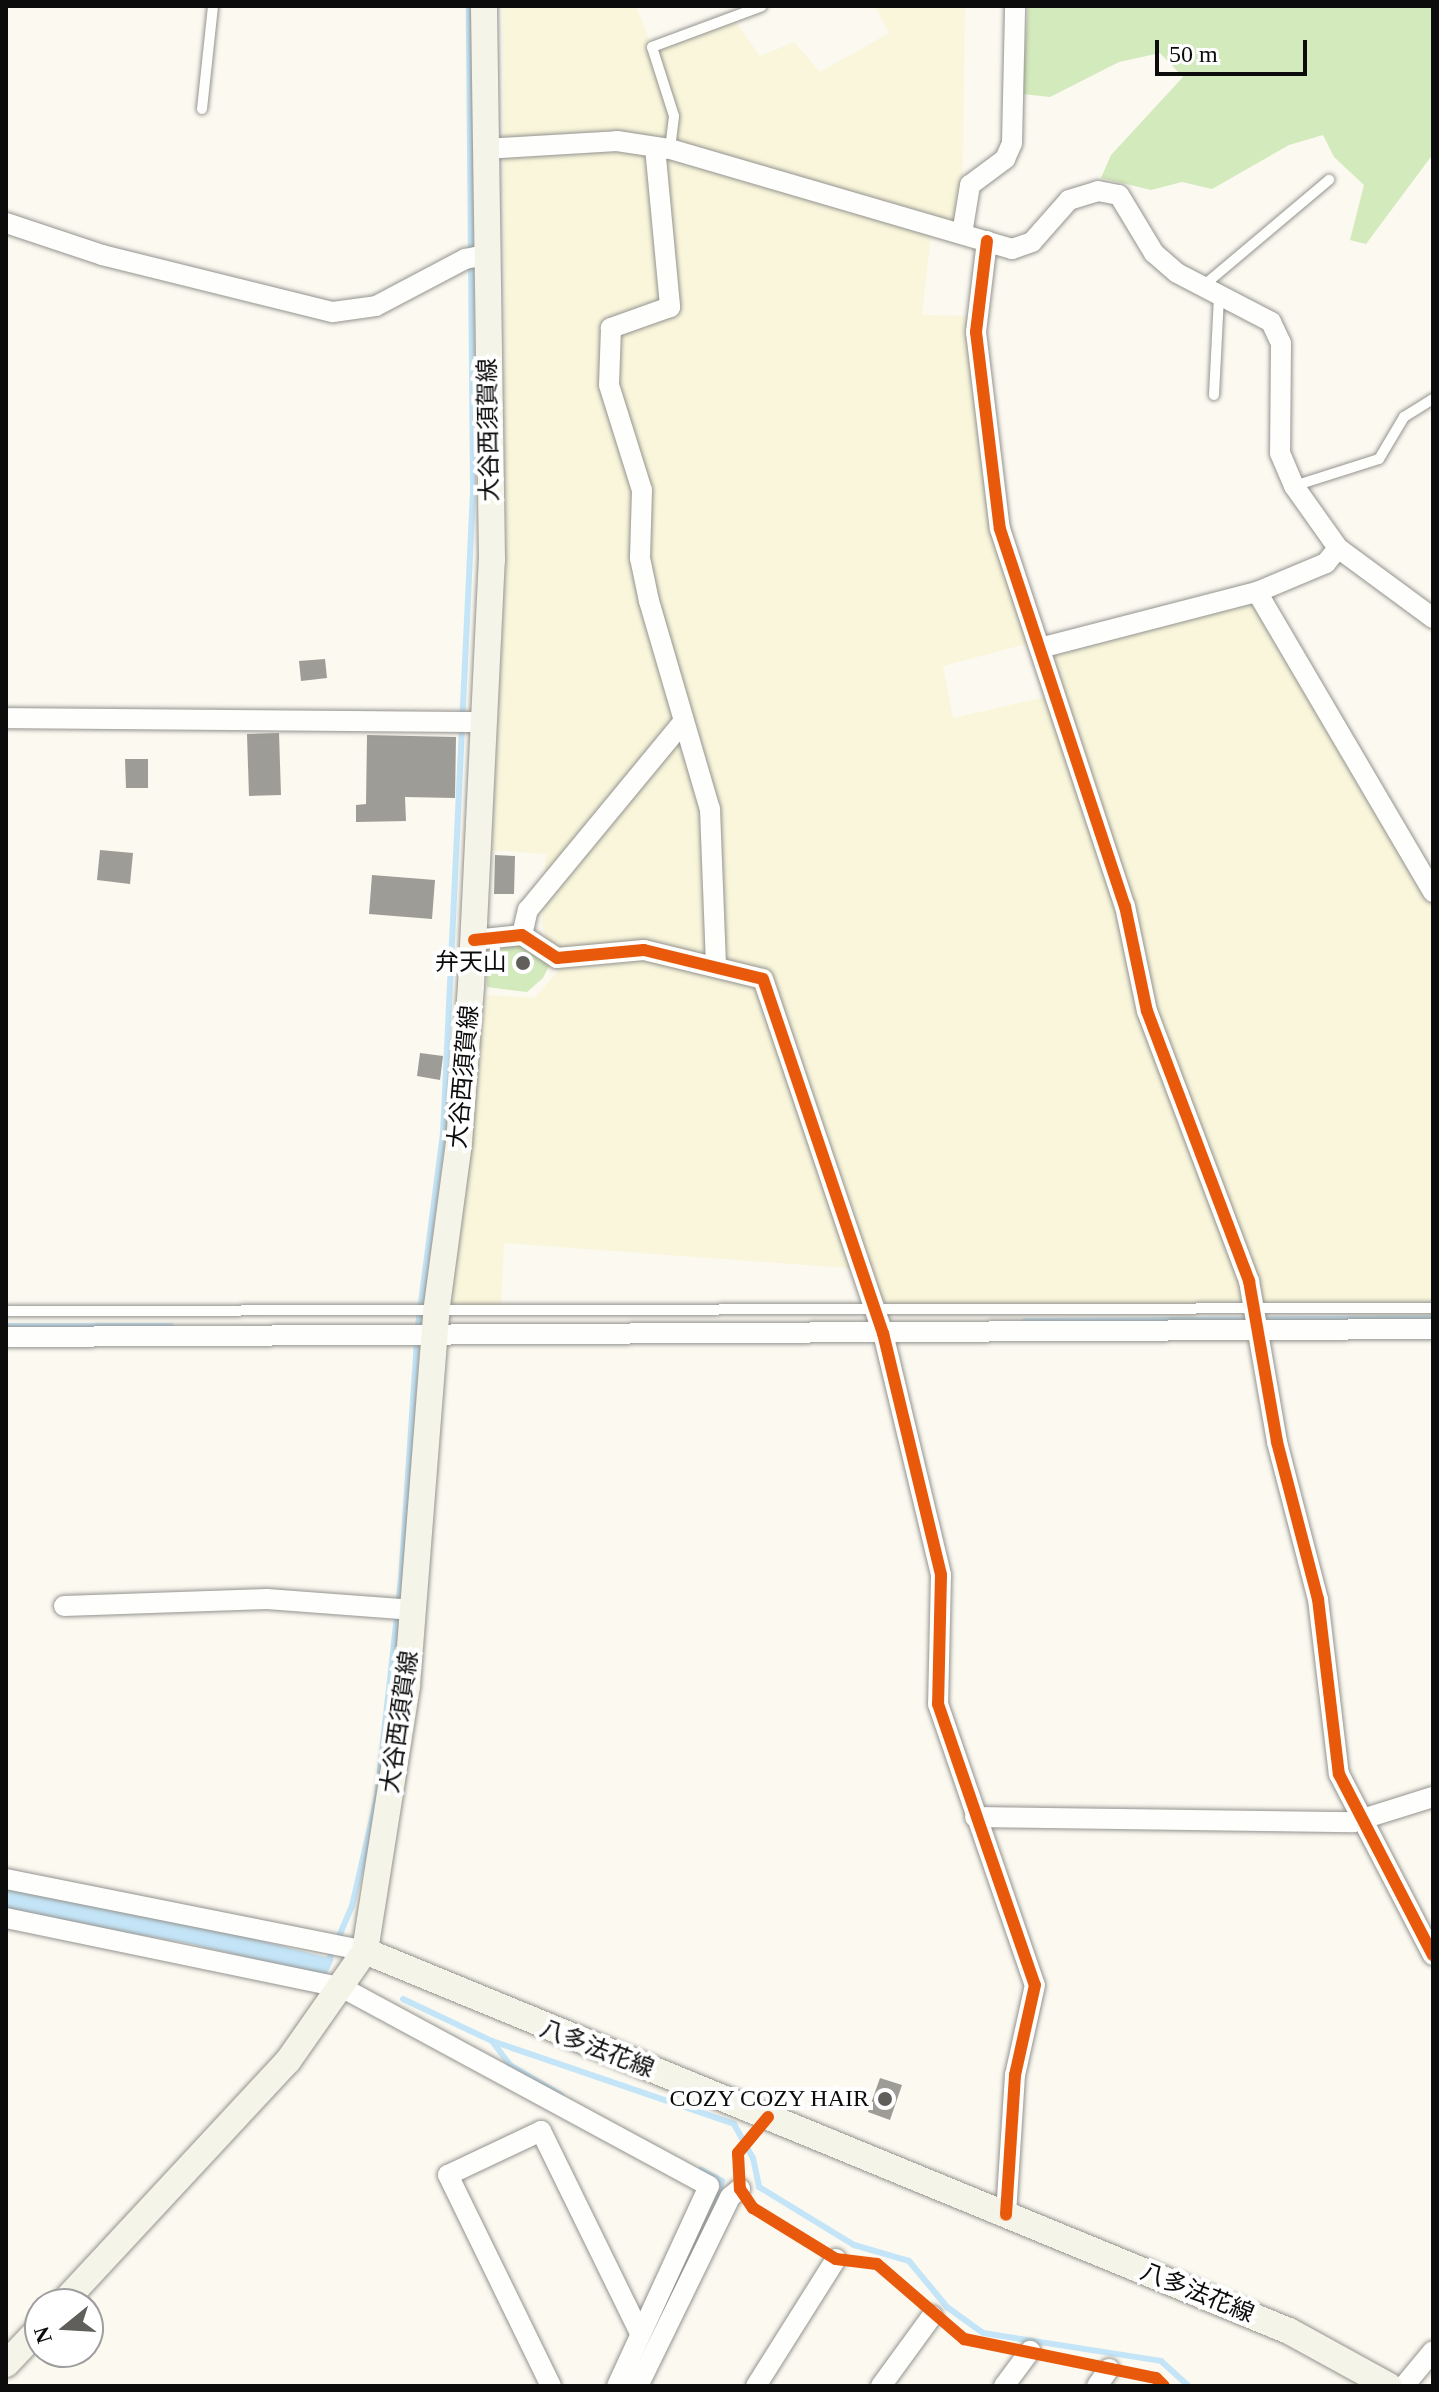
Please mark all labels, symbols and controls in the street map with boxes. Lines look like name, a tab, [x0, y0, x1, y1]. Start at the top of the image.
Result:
scale bar	[1159, 24, 1311, 74]
text: 50 m	[1169, 41, 1218, 67]
street label: 大谷西須賀線	[473, 358, 505, 502]
place label: 弁天山	[435, 949, 507, 977]
marker: 弁天山	[514, 954, 532, 972]
street label: 大谷西須賀線	[443, 1004, 485, 1150]
street label: 大谷西須賀線	[376, 1649, 424, 1795]
street label: 八多法花線	[536, 2014, 658, 2084]
place label: COZY COZY HAIR	[668, 2085, 869, 2113]
marker: COZY COZY HAIR	[876, 2090, 894, 2108]
street label: 八多法花線	[1136, 2257, 1258, 2329]
north arrow	[24, 2288, 104, 2368]
text: N	[28, 2324, 57, 2346]

